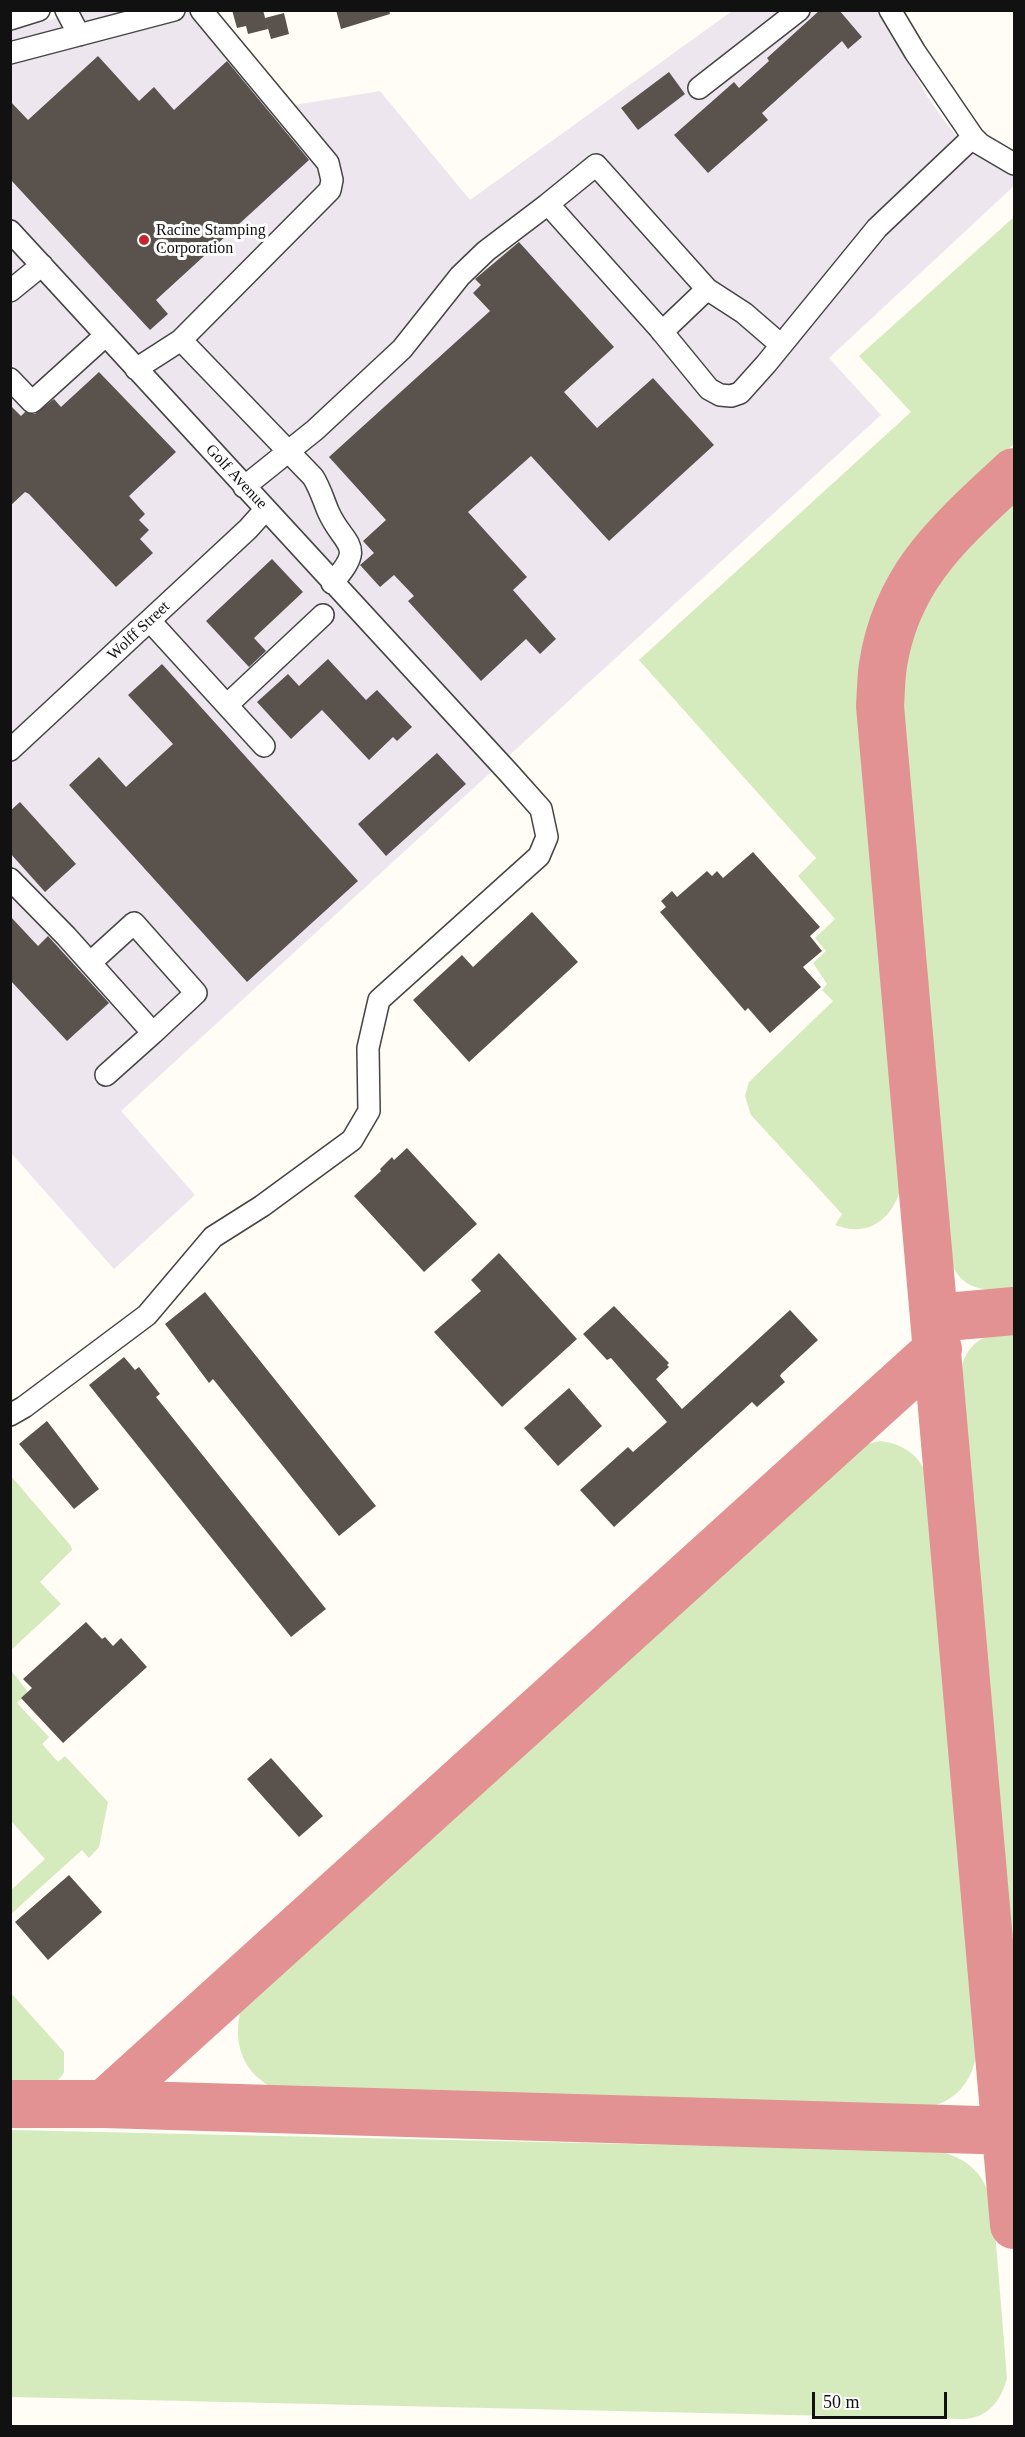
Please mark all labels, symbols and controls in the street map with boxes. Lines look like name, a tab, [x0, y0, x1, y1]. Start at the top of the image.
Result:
place label: Racine Stamping Corporation	[156, 221, 266, 259]
marker: Racine Stamping Corporation	[137, 233, 151, 247]
street label: Golf Avenue	[201, 441, 271, 513]
street label: Wolff Street	[104, 597, 174, 665]
scale bar	[815, 2380, 950, 2418]
text: 50 m	[823, 2392, 860, 2412]

